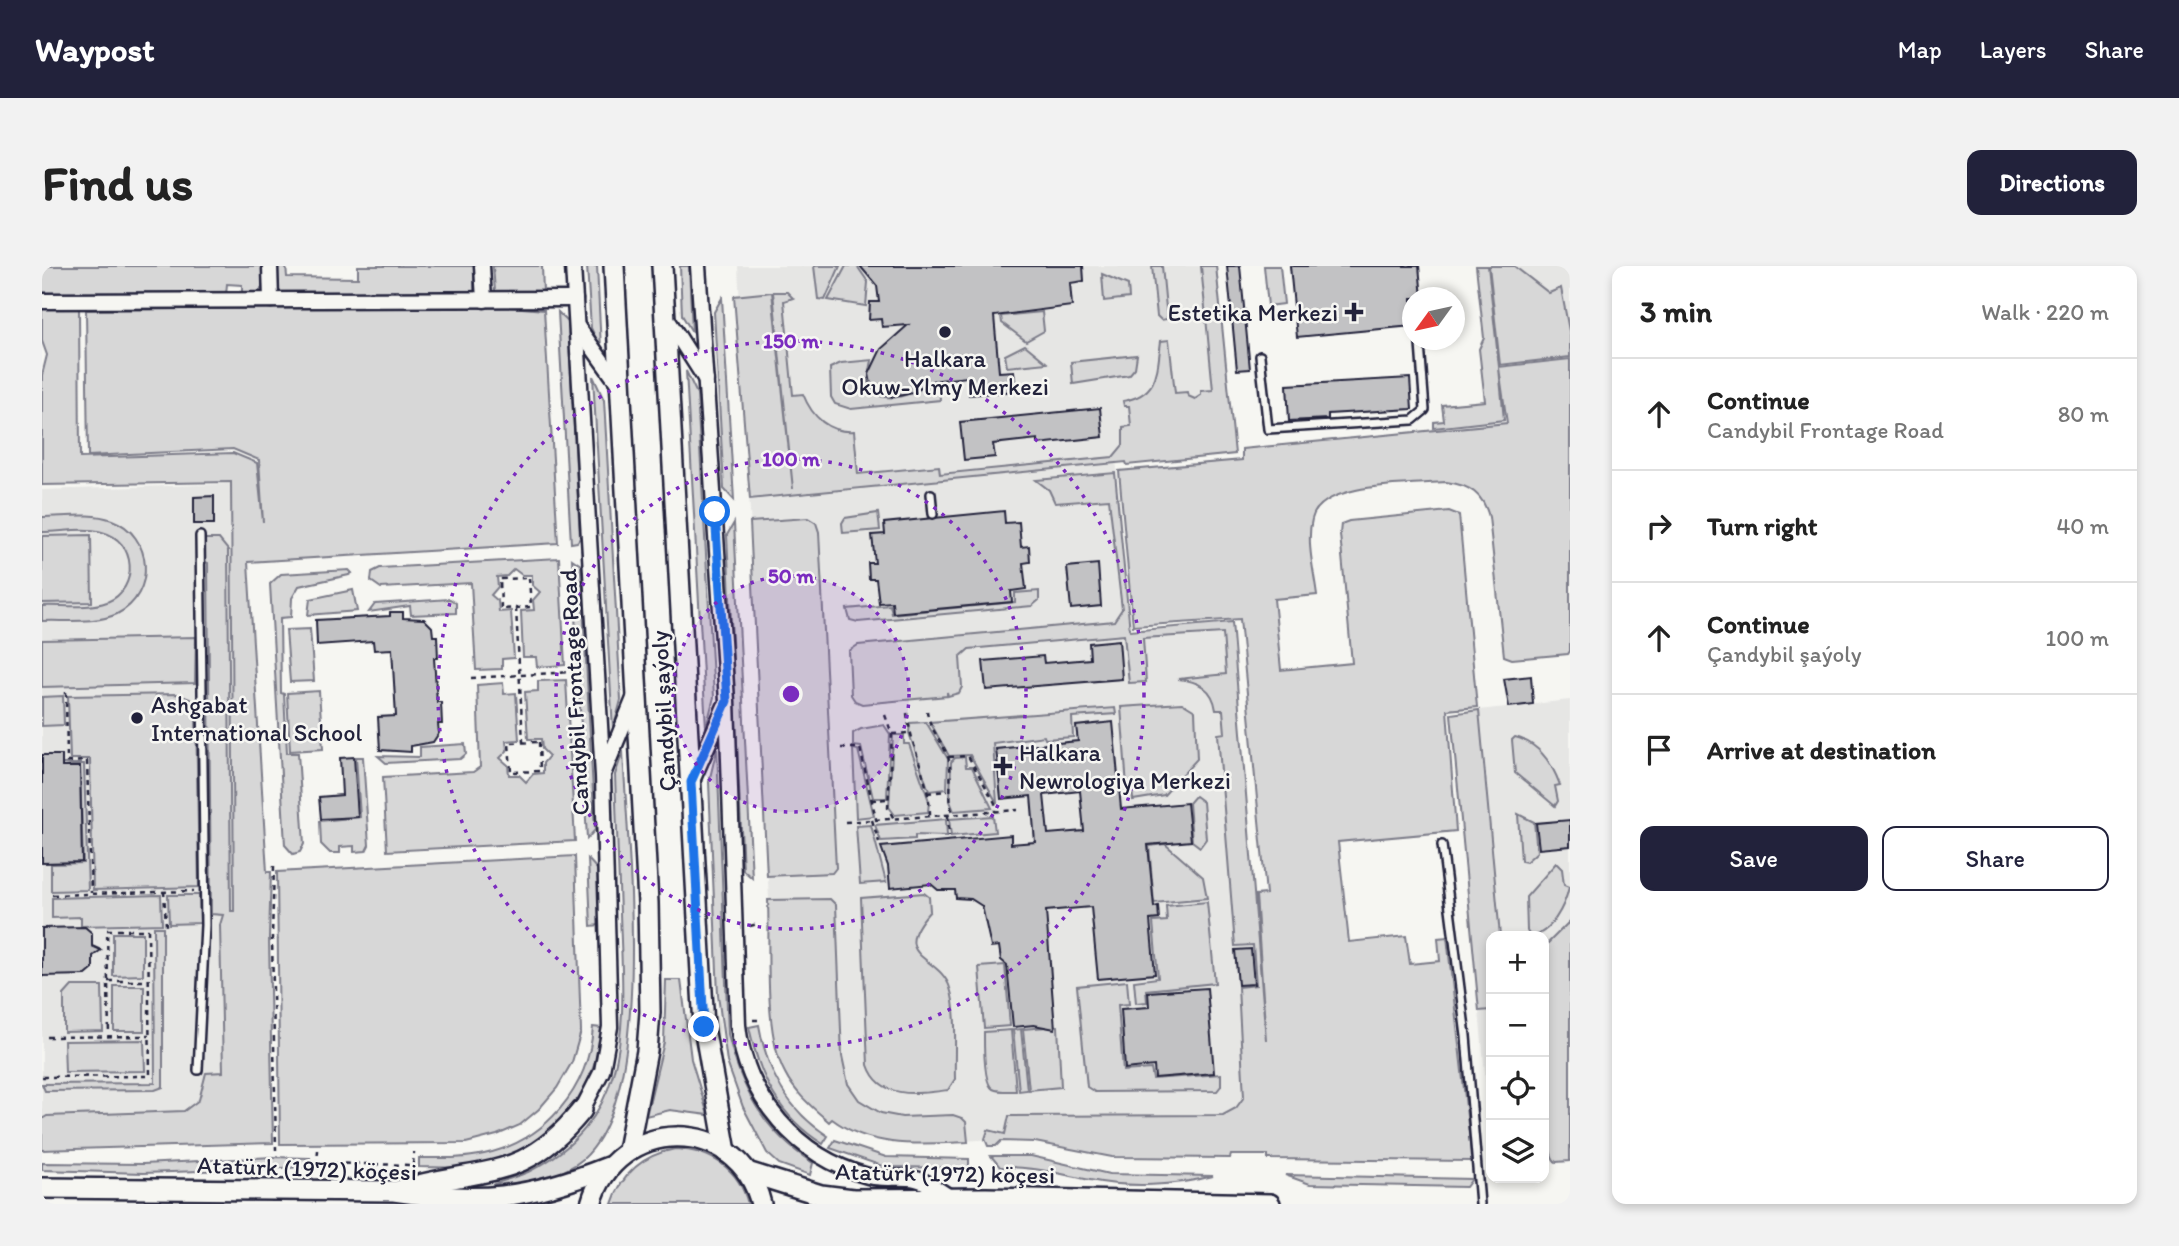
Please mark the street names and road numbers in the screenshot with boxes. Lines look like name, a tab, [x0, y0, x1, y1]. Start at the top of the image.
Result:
street label: Candybil Frontage Road	[553, 568, 595, 816]
street label: Çandybil şaýoly	[644, 630, 682, 792]
street label: Atatürk (1972) köçesi	[197, 1150, 417, 1186]
street label: Atatürk (1972) köçesi	[835, 1157, 1055, 1189]

